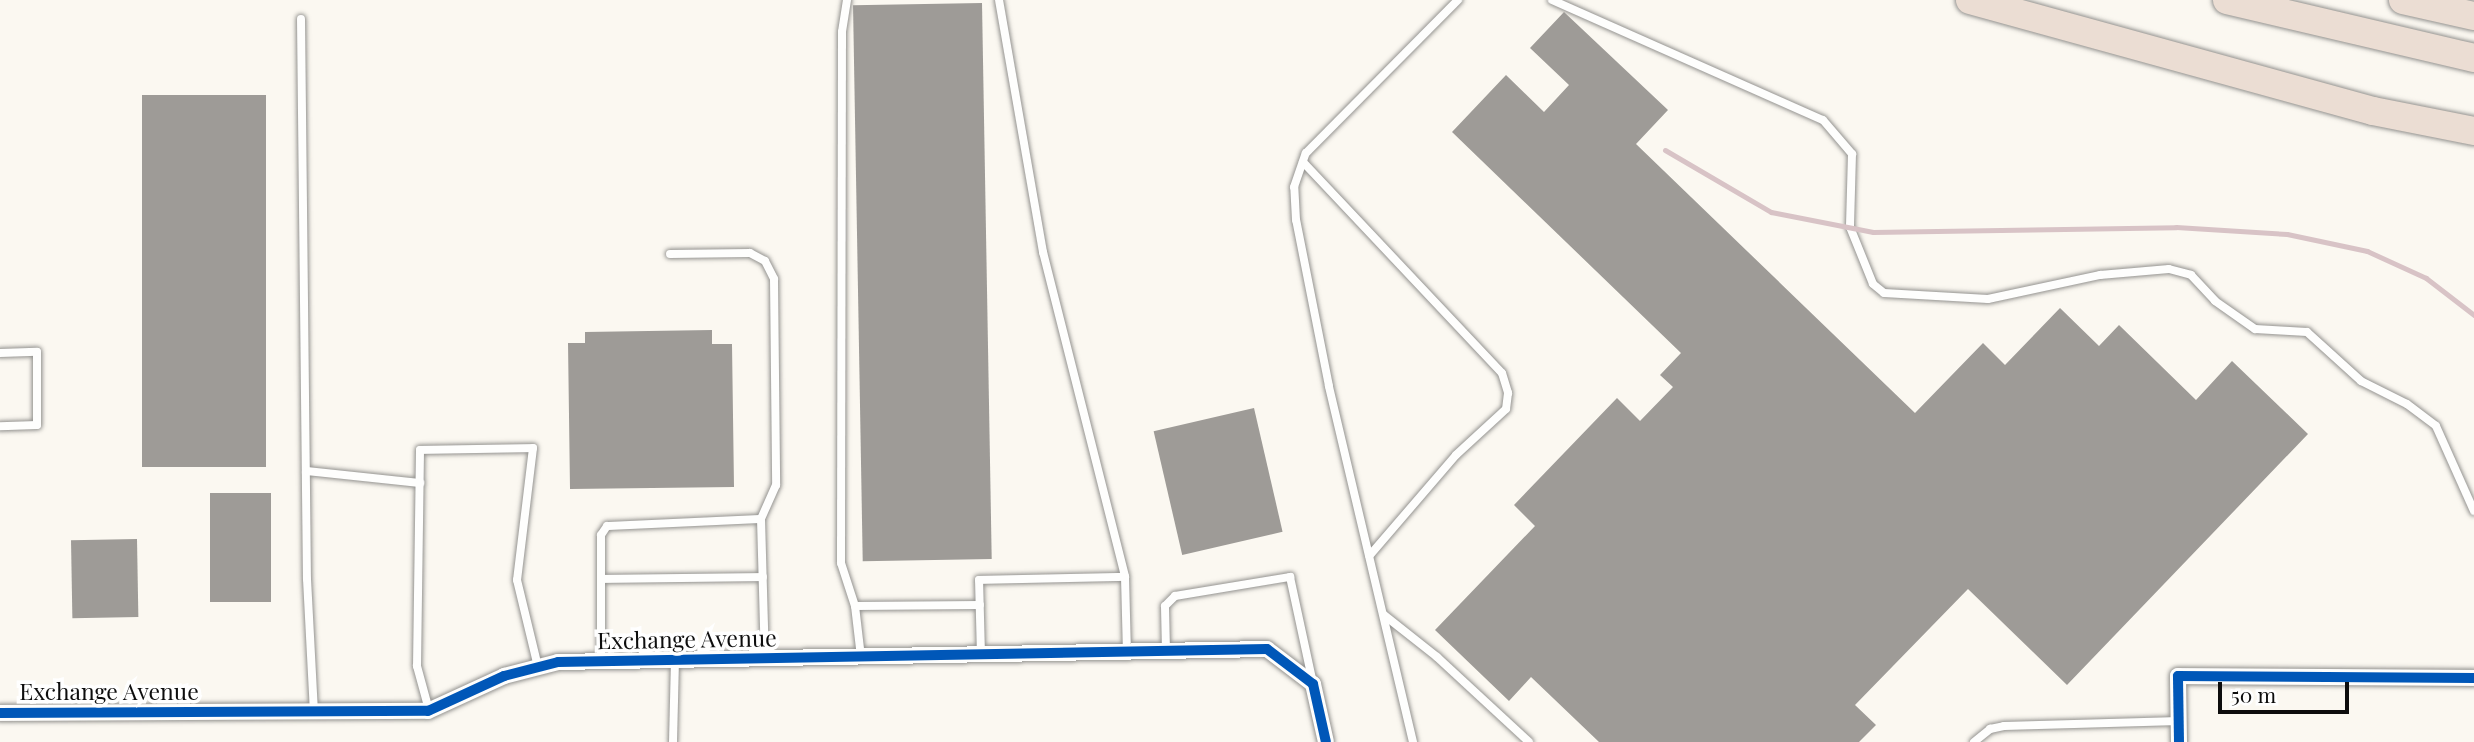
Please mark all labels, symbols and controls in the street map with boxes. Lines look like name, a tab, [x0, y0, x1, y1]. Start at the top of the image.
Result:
street label: Exchange Avenue	[597, 624, 777, 654]
scale bar	[2222, 668, 2353, 712]
street label: Exchange Avenue	[19, 677, 199, 705]
text: 50 m	[2231, 680, 2276, 708]

